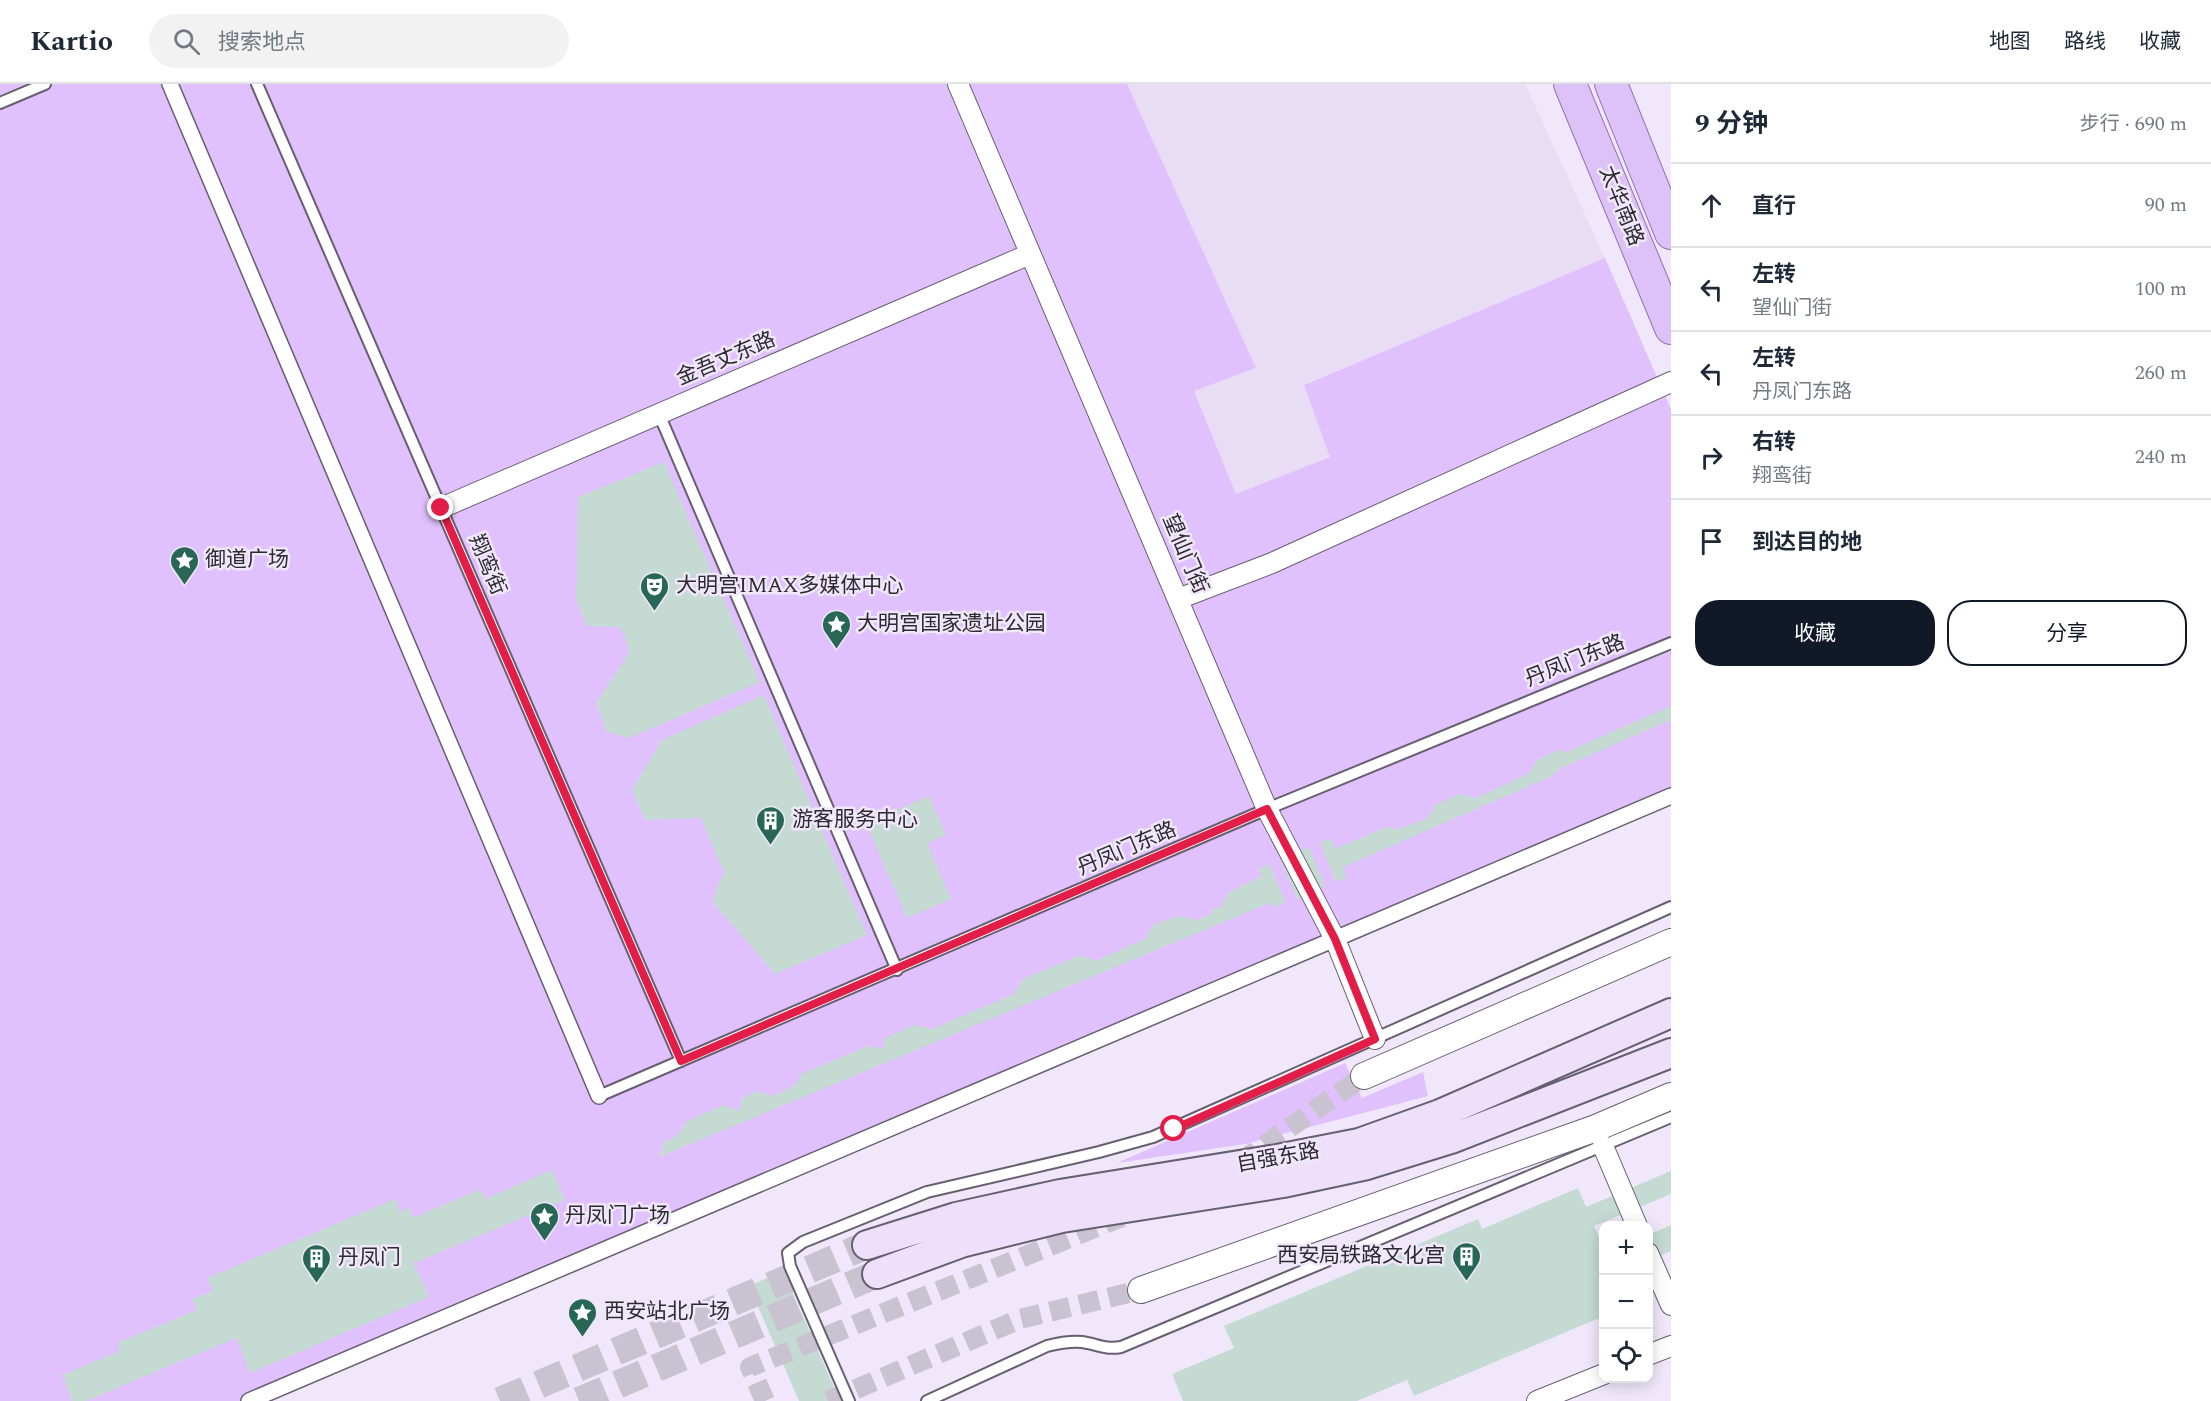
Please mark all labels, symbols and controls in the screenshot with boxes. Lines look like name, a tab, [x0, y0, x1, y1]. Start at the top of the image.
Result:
search box	[149, 14, 569, 68]
text: Kartio	[30, 20, 113, 63]
icon: search	[170, 25, 203, 58]
text: 搜索地点	[218, 26, 306, 59]
text: 地图	[1989, 26, 2031, 58]
text: 路线	[2064, 26, 2106, 58]
text: 收藏	[2139, 26, 2181, 58]
text: 9 分钟	[1695, 104, 1768, 144]
text: 步行 · 690 m	[2080, 109, 2187, 139]
street label: 太华南路	[1590, 161, 1652, 251]
icon: ahead	[1695, 189, 1728, 222]
text: 直行	[1752, 190, 1796, 223]
text: 90 m	[2145, 190, 2187, 220]
text: 左转	[1752, 258, 1796, 291]
icon: left	[1695, 273, 1728, 306]
text: 100 m	[2135, 274, 2187, 304]
text: 望仙门街	[1752, 293, 1832, 323]
street label: 金吾丈东路	[671, 324, 781, 394]
text: 左转	[1752, 342, 1796, 375]
icon: left	[1695, 357, 1728, 390]
text: 260 m	[2135, 358, 2187, 388]
text: 丹凤门东路	[1752, 377, 1852, 407]
text: 右转	[1752, 426, 1796, 459]
icon: right	[1695, 441, 1728, 474]
text: 240 m	[2135, 442, 2187, 472]
text: 翔鸾街	[1752, 461, 1812, 491]
route end	[427, 494, 453, 520]
street label: 望仙门街	[1154, 509, 1216, 599]
icon: arrive	[1695, 525, 1728, 558]
text: 到达目的地	[1752, 526, 1862, 559]
street label: 翔鸾街	[460, 530, 514, 600]
place icon: 御道广场	[168, 544, 200, 586]
place label: 御道广场	[205, 544, 289, 576]
theatre icon: 大明宫IMAX多媒体中心	[639, 570, 671, 612]
place label: 大明宫IMAX多媒体中心	[676, 570, 903, 602]
button: 收藏	[1695, 600, 1935, 666]
button: 分享	[1947, 600, 2187, 666]
place icon: 大明宫国家遗址公园	[820, 608, 852, 650]
place label: 大明宫国家遗址公园	[857, 608, 1046, 640]
street label: 丹凤门东路	[1520, 626, 1630, 696]
building icon: 游客服务中心	[755, 804, 787, 846]
place label: 游客服务中心	[792, 804, 918, 836]
street label: 丹凤门东路	[1072, 814, 1182, 884]
route start	[1160, 1115, 1186, 1141]
street label: 自强东路	[1234, 1135, 1322, 1181]
place icon: 丹凤门广场	[528, 1200, 560, 1242]
place label: 丹凤门广场	[565, 1200, 670, 1232]
map controls	[1599, 1221, 1653, 1383]
button: +	[1599, 1221, 1653, 1275]
place label: 西安局铁路文化宫	[1277, 1240, 1445, 1272]
building icon: 西安局铁路文化宫	[1450, 1240, 1482, 1282]
building icon: 丹凤门	[301, 1242, 333, 1284]
place label: 丹凤门	[338, 1242, 401, 1274]
button: −	[1599, 1275, 1653, 1329]
place icon: 西安站北广场	[567, 1296, 599, 1338]
place label: 西安站北广场	[604, 1296, 730, 1328]
button: locate	[1599, 1329, 1653, 1383]

